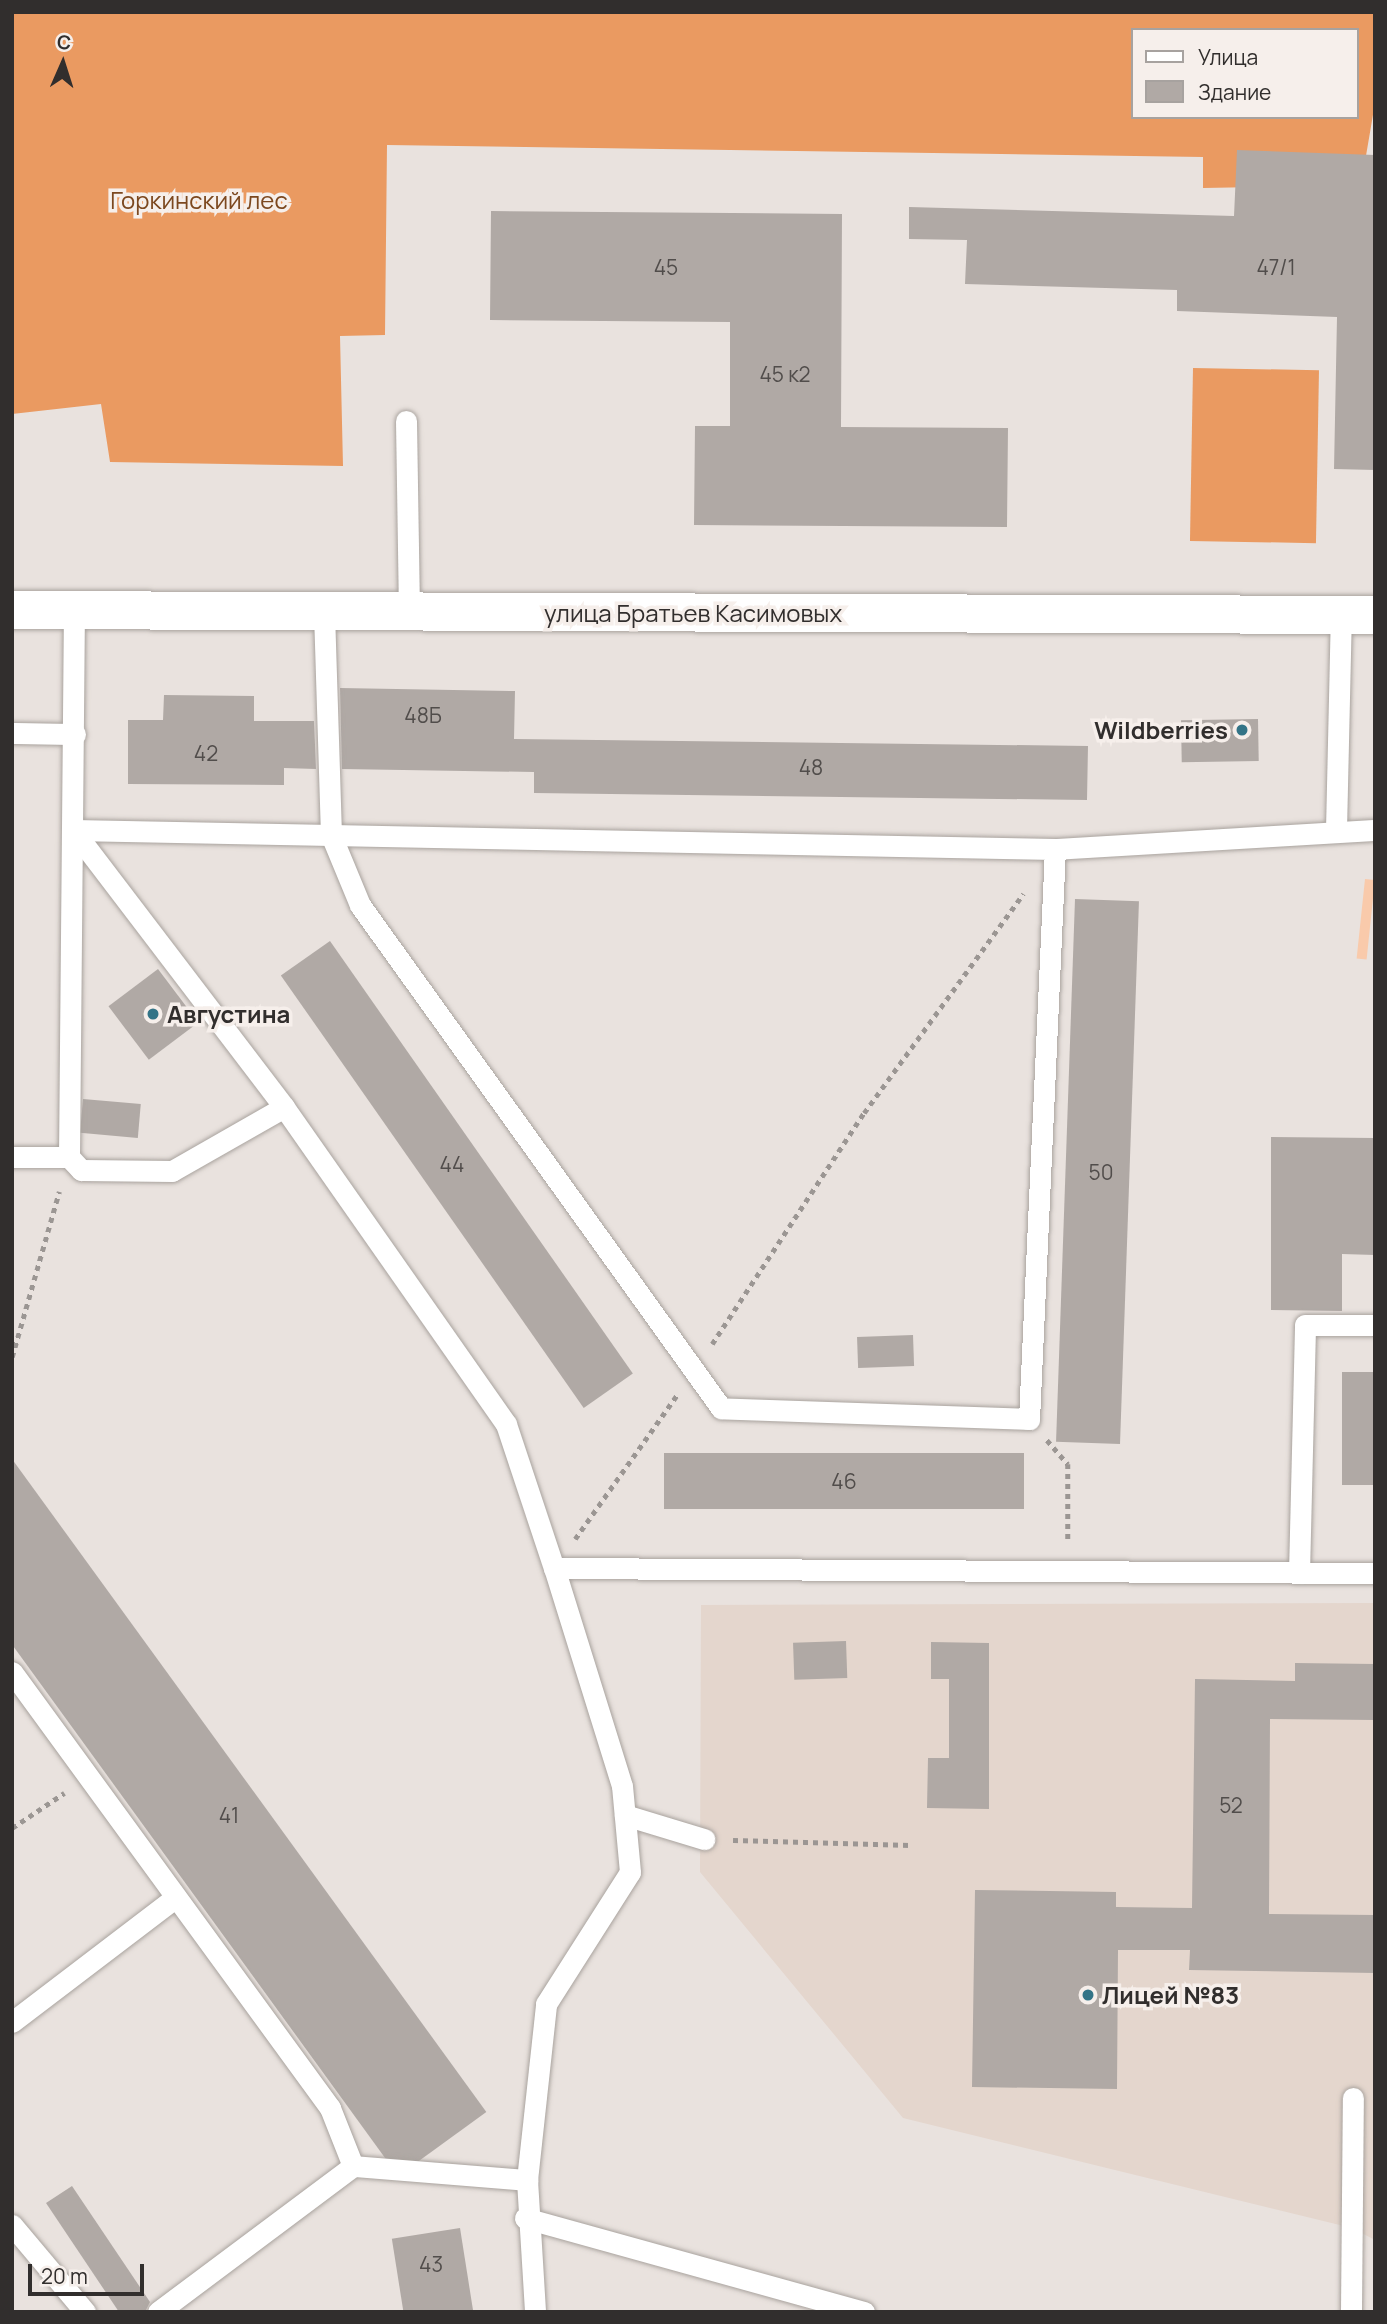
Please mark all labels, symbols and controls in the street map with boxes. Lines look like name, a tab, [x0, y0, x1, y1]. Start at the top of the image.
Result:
north arrow	[28, 28, 98, 98]
legend	[1132, 28, 1359, 119]
text: С	[56, 29, 72, 55]
text: Улица	[1198, 43, 1258, 71]
text: Здание	[1198, 78, 1271, 106]
park label: Горкинский лес	[110, 186, 288, 214]
house number: 45	[654, 254, 678, 280]
house number: 47/1	[1256, 254, 1296, 280]
house number: 45 к2	[759, 361, 811, 387]
street label: улица Братьев Касимовых	[544, 599, 842, 627]
house number: 48Б	[404, 702, 442, 728]
place label: Wildberries	[1094, 716, 1228, 744]
marker: Wildberries	[1234, 722, 1250, 738]
house number: 42	[194, 740, 218, 766]
house number: 48	[799, 754, 823, 780]
place label: Августина	[167, 1000, 290, 1028]
marker: Августина	[145, 1006, 161, 1022]
house number: 44	[440, 1151, 464, 1177]
house number: 50	[1089, 1159, 1113, 1185]
house number: 46	[831, 1468, 857, 1494]
house number: 52	[1219, 1792, 1243, 1818]
house number: 41	[219, 1802, 239, 1828]
place label: Лицей №83	[1102, 1981, 1239, 2009]
marker: Лицей №83	[1080, 1987, 1096, 2003]
scale bar	[32, 2250, 147, 2294]
house number: 43	[419, 2251, 443, 2277]
text: 20 m	[41, 2262, 88, 2290]

